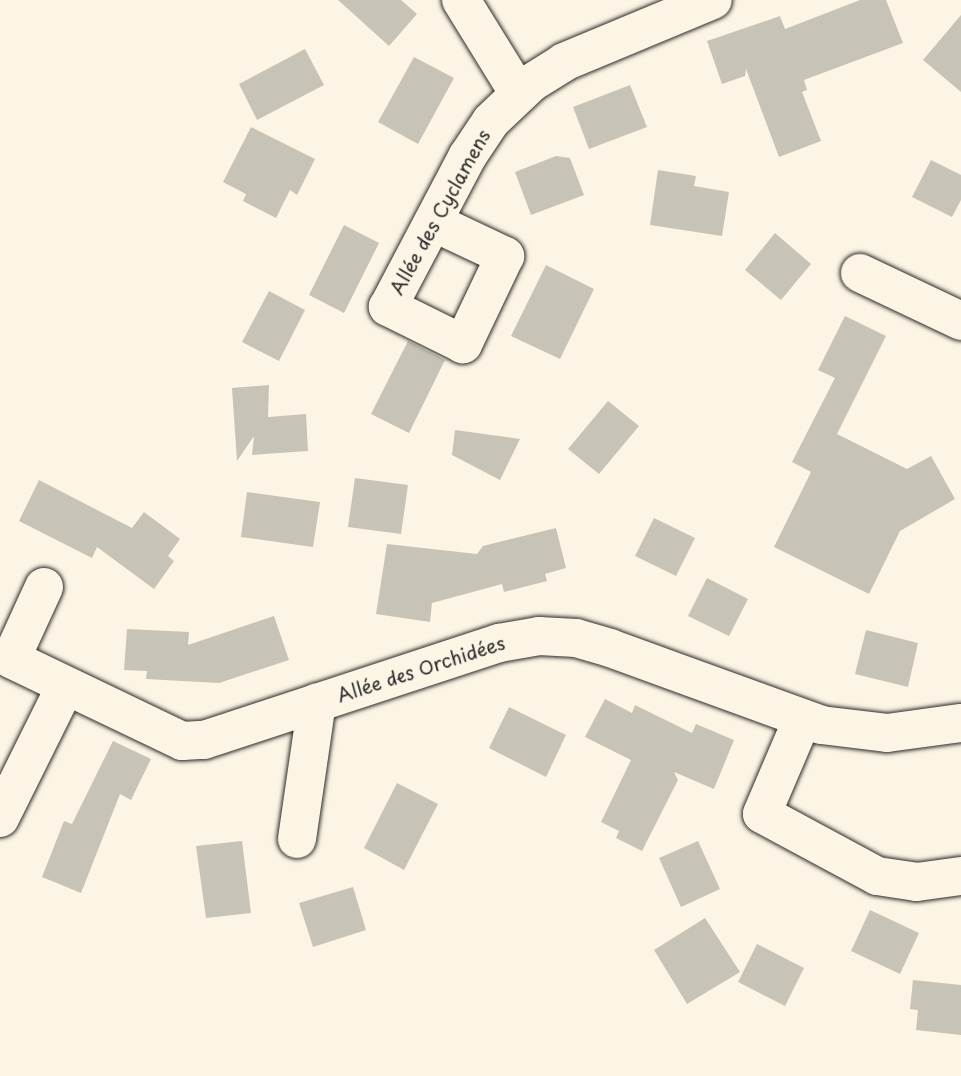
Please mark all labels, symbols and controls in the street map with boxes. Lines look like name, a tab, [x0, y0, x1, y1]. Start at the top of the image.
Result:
street label: Allée des Cyclamens	[385, 125, 495, 299]
street label: Allée des Orchidées	[333, 631, 509, 707]

